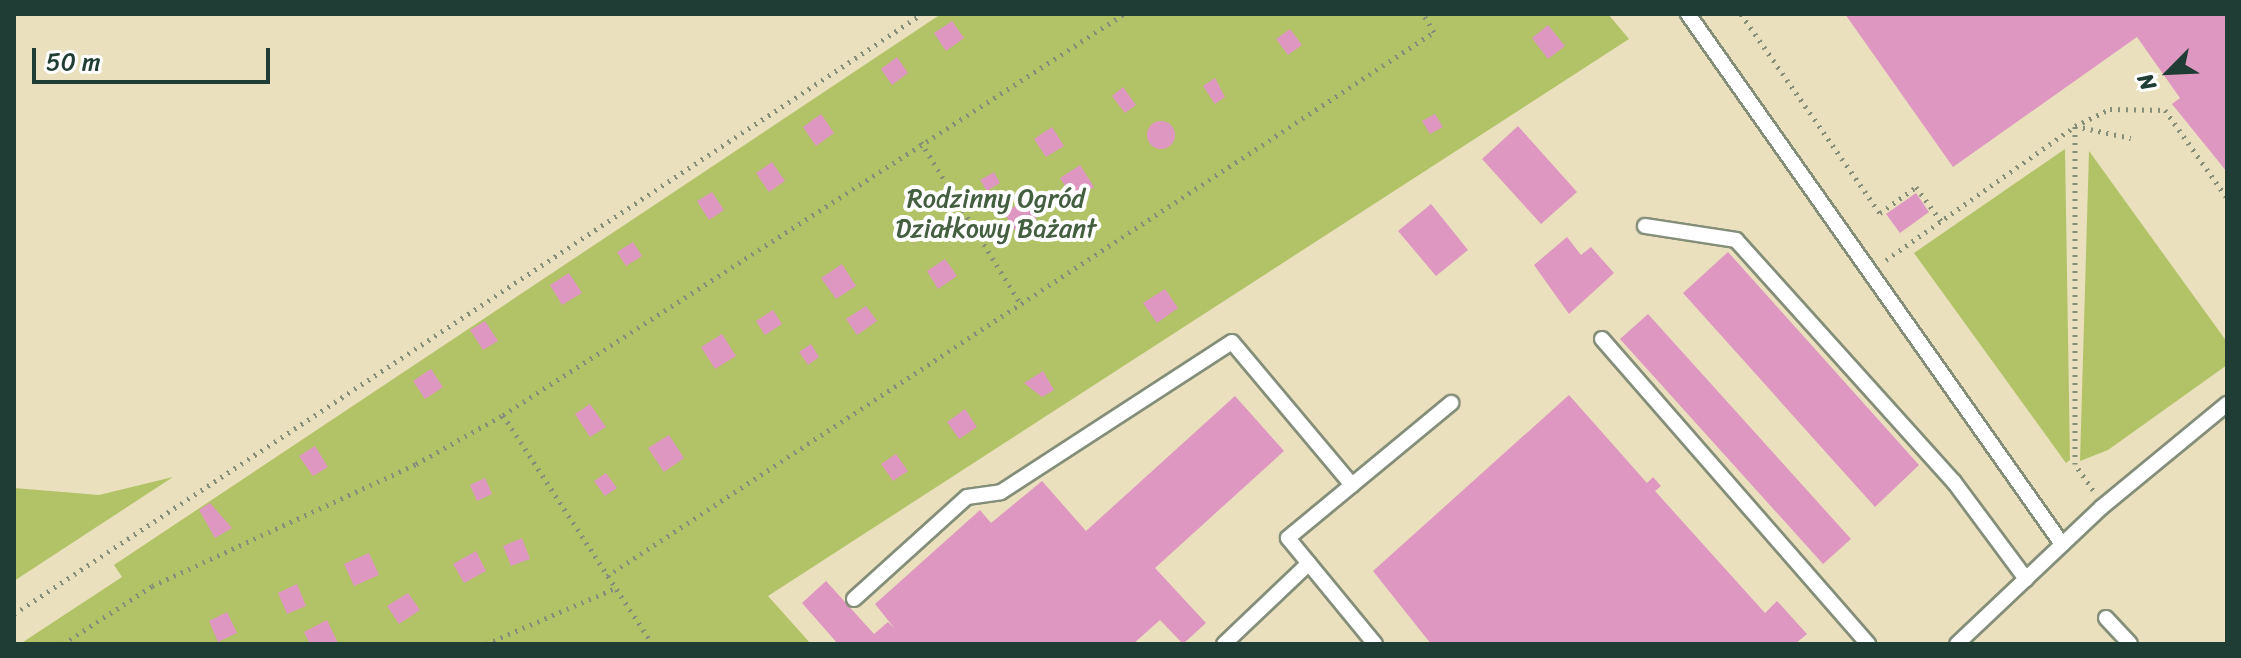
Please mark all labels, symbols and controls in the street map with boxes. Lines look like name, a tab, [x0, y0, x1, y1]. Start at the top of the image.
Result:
scale bar	[36, 32, 274, 82]
north arrow	[2129, 32, 2209, 112]
text: 50 m	[46, 41, 101, 83]
text: N	[2126, 67, 2168, 97]
park label: Rodzinny Ogród Działkowy Bażant	[895, 183, 1097, 244]

